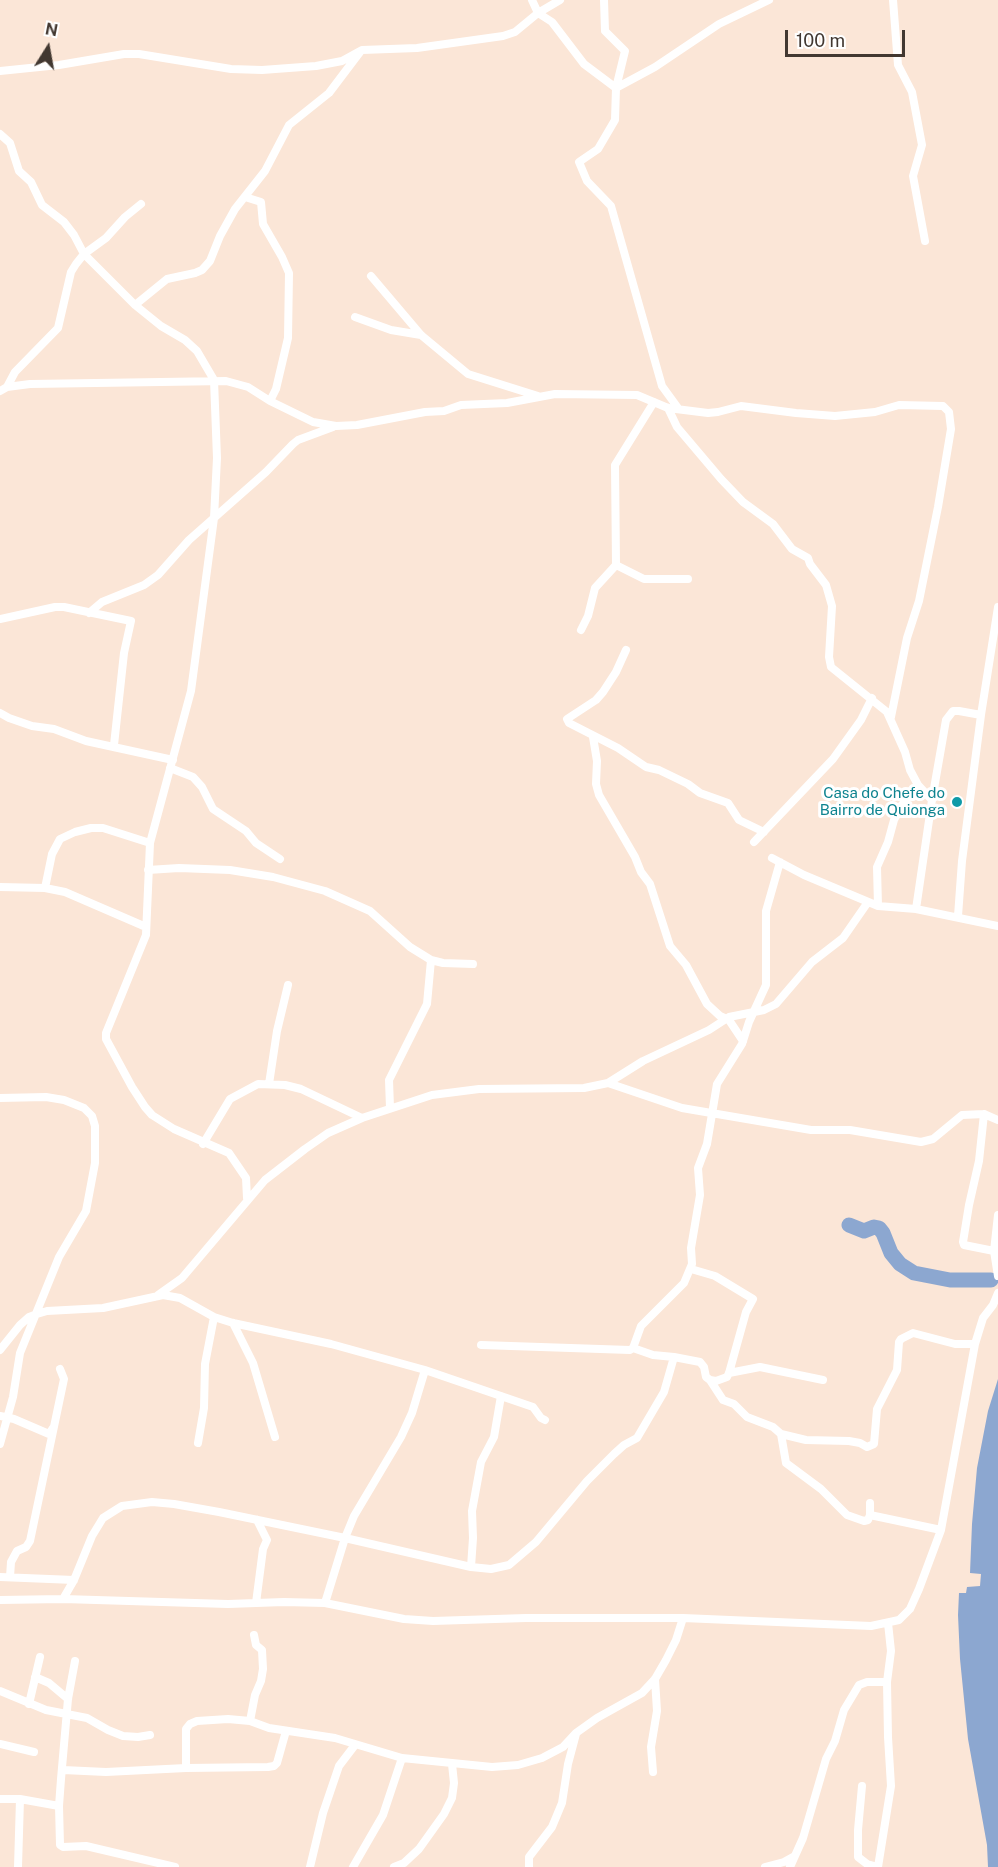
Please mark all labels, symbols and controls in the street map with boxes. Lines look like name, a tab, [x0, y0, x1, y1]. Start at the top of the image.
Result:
north arrow	[18, 18, 78, 78]
scale bar	[788, 18, 908, 56]
text: N	[44, 19, 59, 40]
text: 100 m	[796, 30, 845, 51]
place label: Casa do Chefe do Bairro de Quionga	[820, 784, 945, 819]
marker: Casa do Chefe do Bairro de Quionga	[950, 795, 964, 809]

